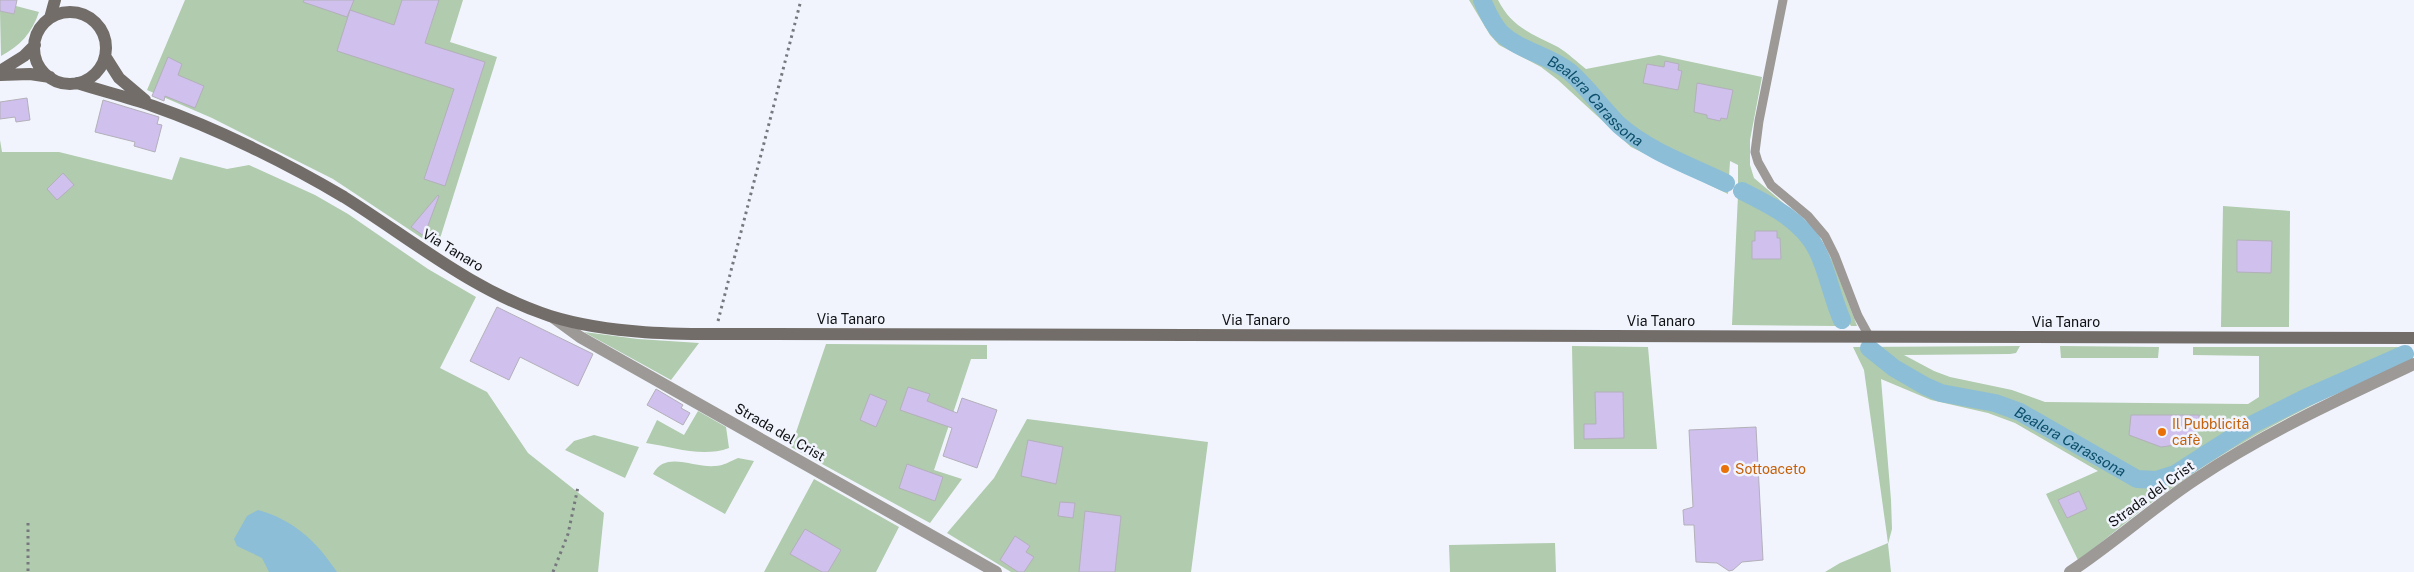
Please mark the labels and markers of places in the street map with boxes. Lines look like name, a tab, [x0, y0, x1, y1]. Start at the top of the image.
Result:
place label: Il Pubblicità cafè	[2172, 416, 2249, 448]
marker: Il Pubblicità cafè	[2156, 426, 2168, 438]
place label: Sottoaceto	[1735, 461, 1806, 477]
marker: Sottoaceto	[1719, 463, 1731, 475]

